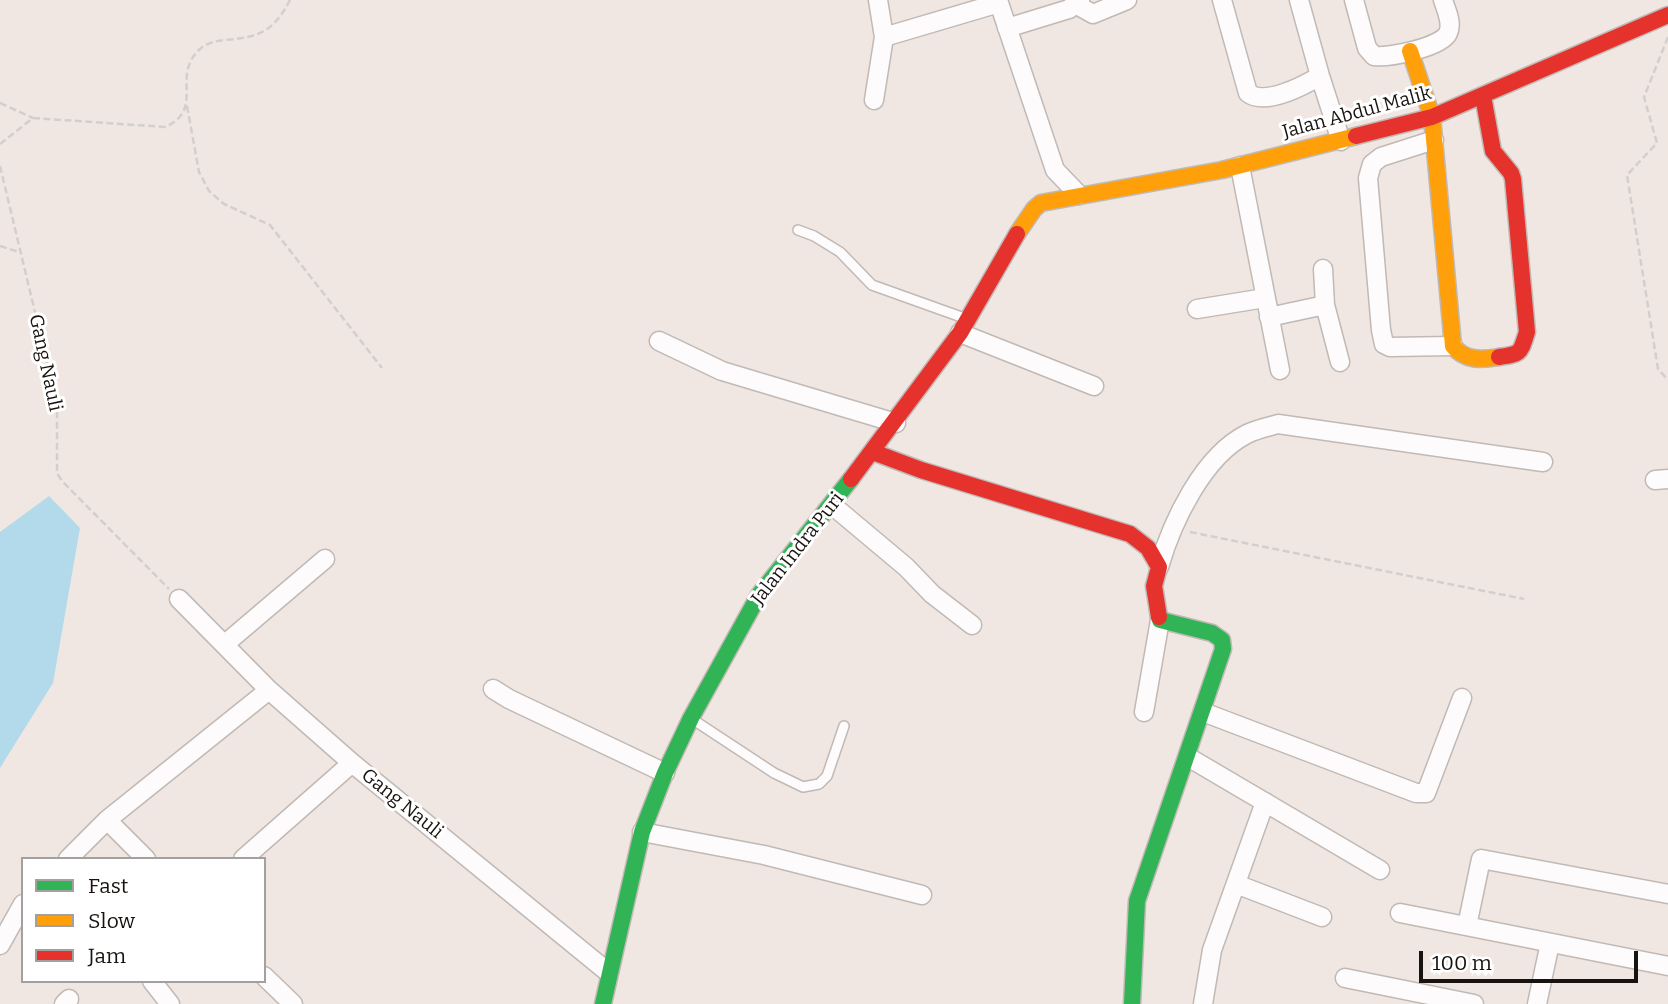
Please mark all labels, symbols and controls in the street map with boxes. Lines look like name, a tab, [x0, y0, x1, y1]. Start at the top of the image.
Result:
street label: Jalan Abdul Malik	[1280, 82, 1434, 144]
street label: Gang Nauli	[24, 312, 66, 414]
street label: Jalan Indra Puri	[747, 488, 849, 610]
street label: Gang Nauli	[356, 764, 448, 844]
legend	[21, 857, 266, 983]
text: Fast	[88, 873, 128, 899]
text: Slow	[88, 908, 135, 934]
scale bar	[1423, 937, 1642, 981]
text: Jam	[88, 943, 126, 969]
text: 100 m	[1432, 950, 1492, 976]

